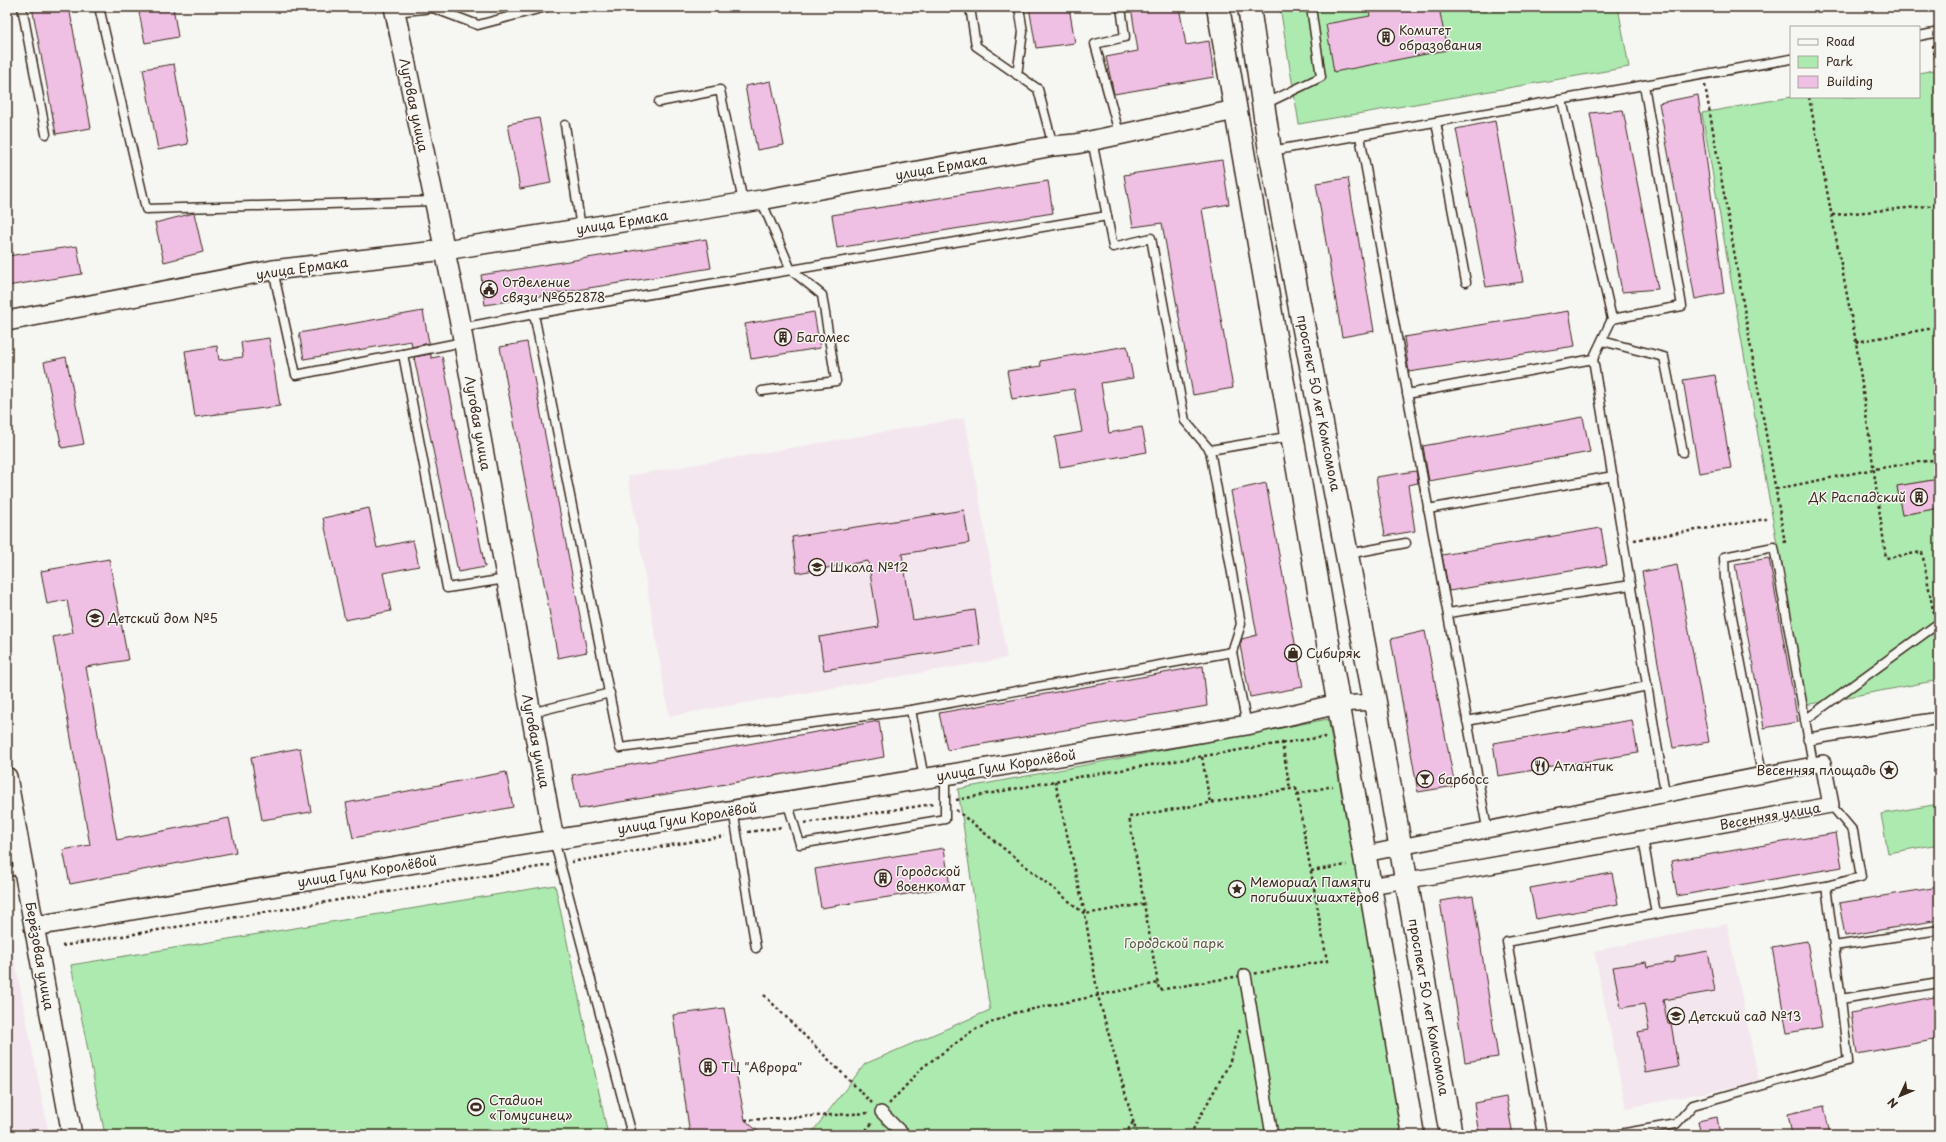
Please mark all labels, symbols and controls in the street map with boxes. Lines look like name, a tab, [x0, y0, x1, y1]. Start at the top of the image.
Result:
place label: Комитет образования	[1399, 20, 1482, 54]
legend	[1790, 26, 1920, 98]
building icon: Комитет образования	[1376, 27, 1396, 47]
text: Road	[1826, 32, 1855, 50]
text: Park	[1826, 52, 1853, 70]
street label: Луговая улица	[395, 56, 434, 154]
text: Building	[1826, 72, 1873, 90]
street label: улица Ермака	[894, 149, 989, 184]
street label: улица Ермака	[575, 205, 670, 238]
street label: улица Ермака	[255, 252, 350, 283]
place label: Отделение связи №652878	[502, 272, 605, 306]
public building icon: Отделение связи №652878	[479, 279, 499, 299]
street label: проспект 50 лет Комсомола	[1293, 313, 1346, 494]
building icon: Багомес	[773, 327, 793, 347]
place label: Багомес	[796, 327, 850, 346]
street label: Луговая улица	[461, 374, 496, 472]
place label: ДК Распадский	[1808, 487, 1906, 506]
building icon: ДК Распадский	[1909, 487, 1929, 507]
school or university icon: Школа №12	[807, 557, 827, 577]
place label: Школа №12	[830, 557, 909, 576]
school or university icon: Детский дом №5	[85, 608, 105, 628]
place label: Детский дом №5	[107, 608, 218, 627]
shop icon: Сибиряк	[1283, 643, 1303, 663]
place label: Сибиряк	[1306, 643, 1361, 662]
street label: Луговая улица	[518, 692, 555, 790]
street label: улица Гули Королёвой	[935, 744, 1077, 785]
restaurant icon: Атлантик	[1530, 756, 1550, 776]
place label: Атлантик	[1553, 756, 1613, 775]
place label: Весенняя площадь	[1756, 760, 1876, 779]
place icon: Весенняя площадь	[1879, 760, 1899, 780]
bar icon: барбосс	[1415, 769, 1435, 789]
place label: барбосс	[1438, 769, 1489, 788]
street label: улица Гули Королёвой	[616, 797, 758, 838]
street label: Весенняя улица	[1718, 797, 1823, 834]
street label: улица Гули Королёвой	[296, 850, 438, 891]
place label: Городской военкомат	[896, 861, 966, 895]
building icon: Городской военкомат	[873, 868, 893, 888]
place label: Мемориал Памяти погибших шахтёров	[1250, 872, 1379, 906]
place icon: Мемориал Памяти погибших шахтёров	[1227, 879, 1247, 899]
street label: Берёзовая улица	[22, 900, 59, 1012]
street label: проспект 50 лет Комсомола	[1405, 917, 1455, 1098]
park label: Городской парк	[1124, 933, 1224, 952]
school or university icon: Детский сад №13	[1666, 1006, 1686, 1026]
place label: Детский сад №13	[1688, 1006, 1801, 1025]
building icon: ТЦ "Аврора"	[698, 1057, 718, 1077]
place label: ТЦ "Аврора"	[721, 1057, 802, 1076]
north arrow	[1880, 1076, 1920, 1116]
place label: Стадион «Томусинец»	[489, 1090, 573, 1124]
text: N	[1883, 1094, 1902, 1112]
sports icon: Стадион «Томусинец»	[466, 1097, 486, 1117]

